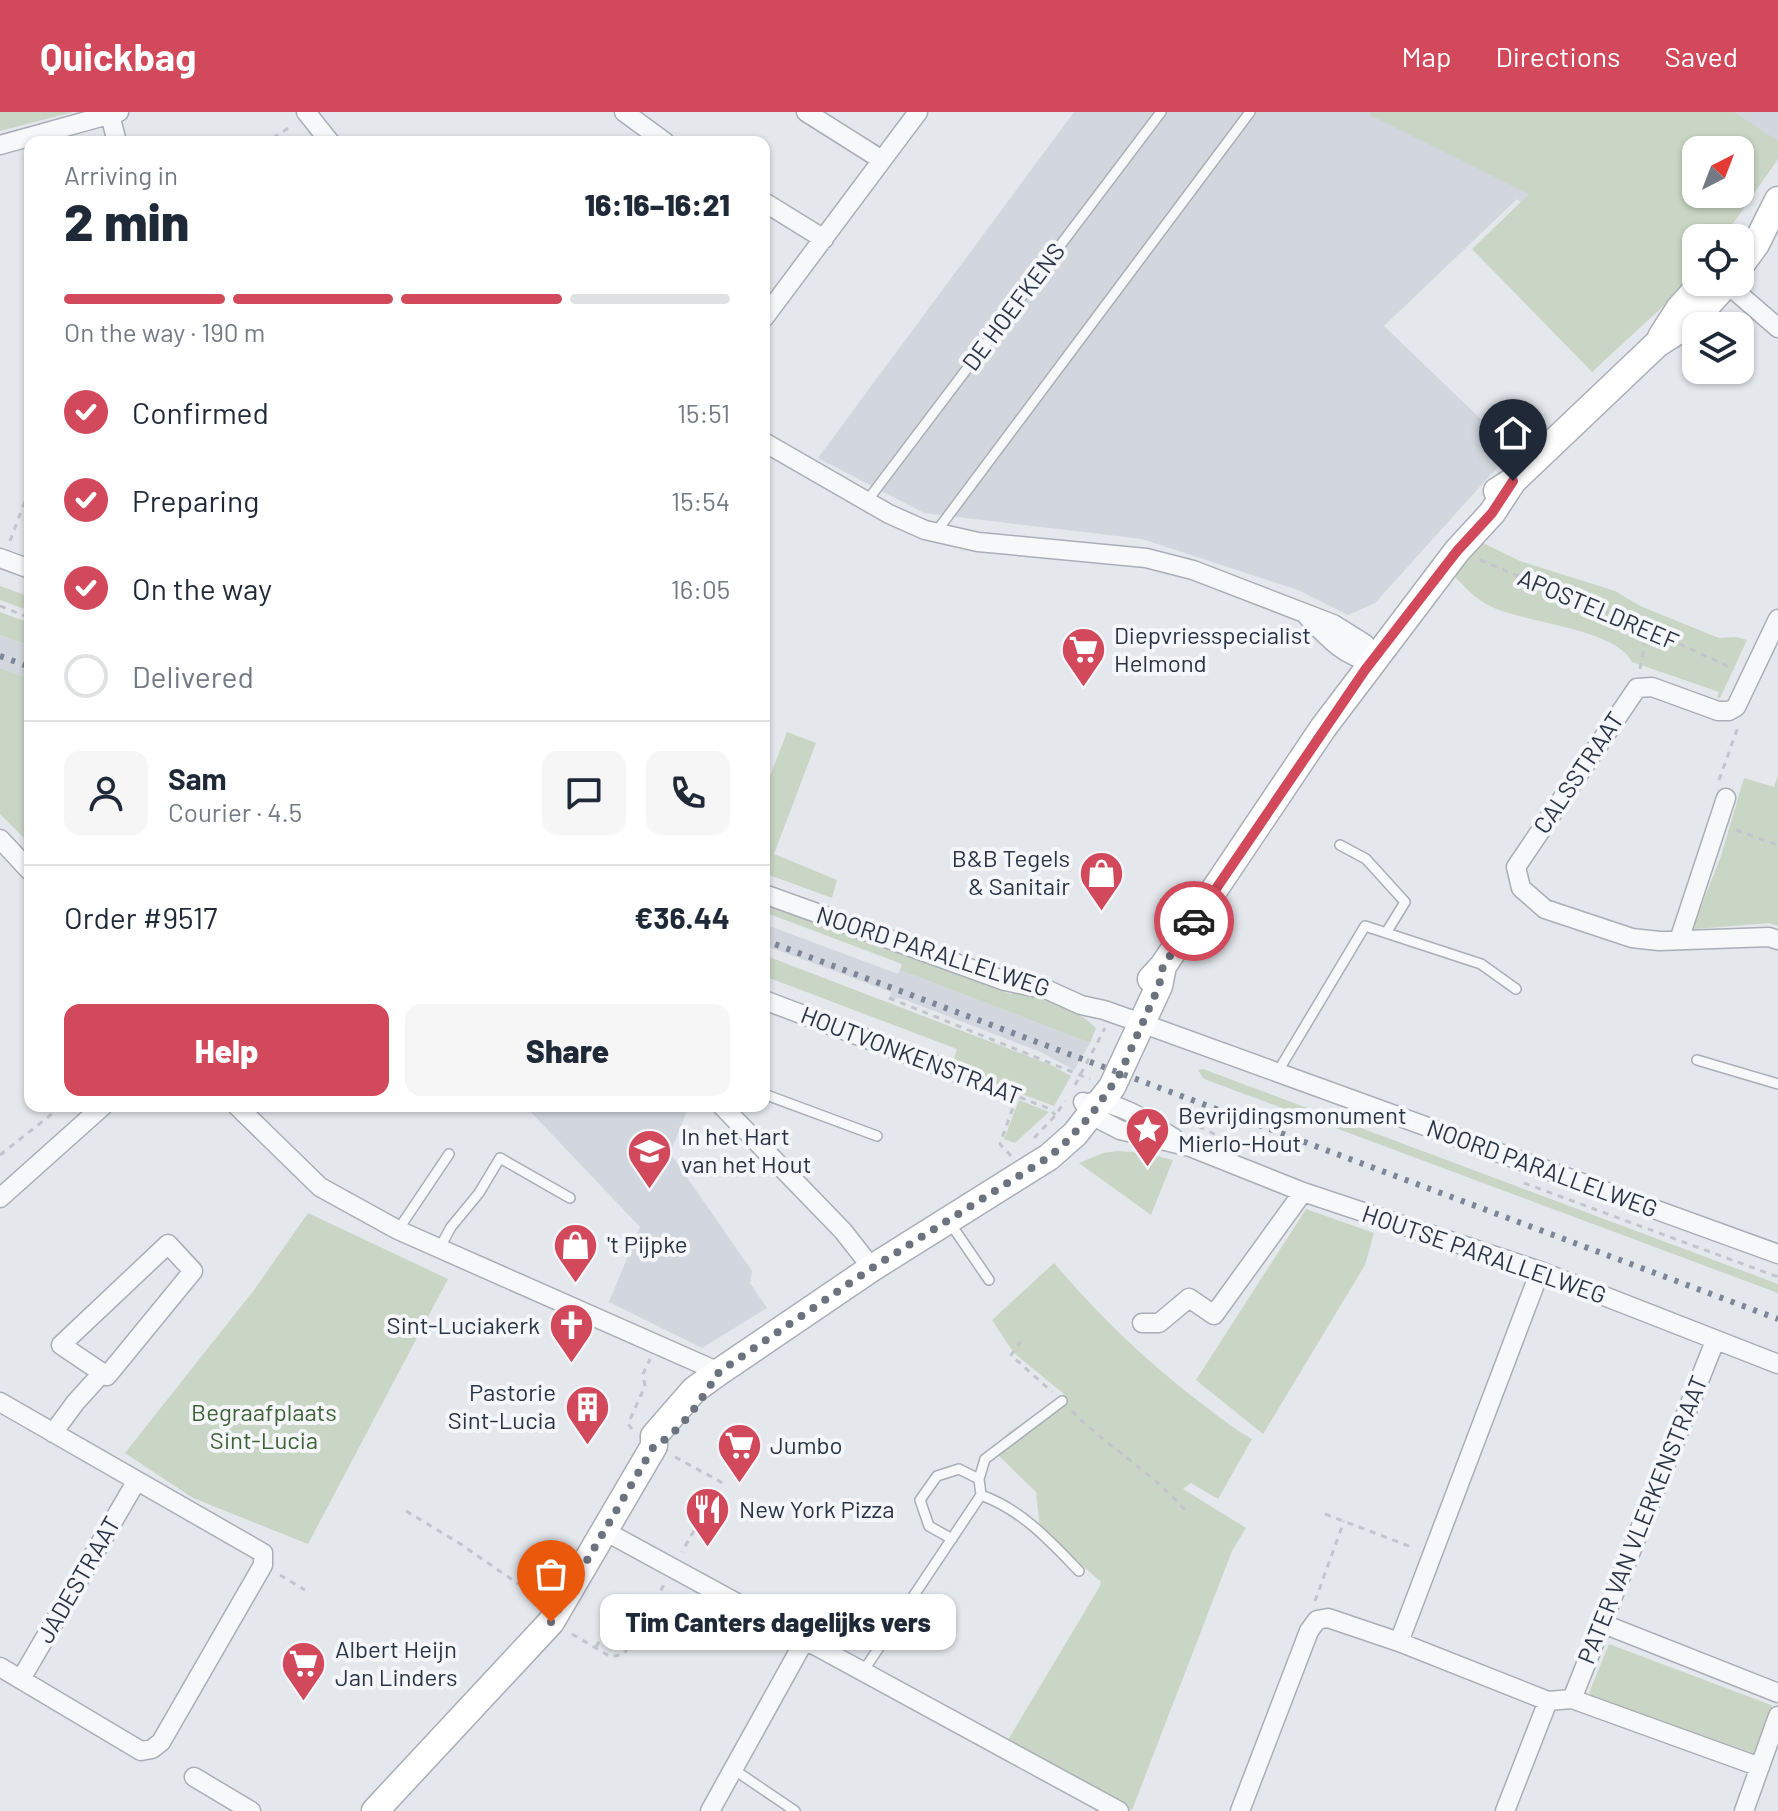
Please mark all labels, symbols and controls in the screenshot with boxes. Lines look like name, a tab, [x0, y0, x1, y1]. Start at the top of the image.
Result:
text: Quickbag	[40, 33, 196, 79]
text: Map	[1402, 39, 1451, 73]
text: Directions	[1495, 39, 1621, 73]
text: Saved	[1665, 39, 1738, 73]
north arrow	[1682, 136, 1754, 208]
map controls	[1682, 136, 1754, 384]
text: Arriving in	[64, 159, 178, 190]
text: 16:16–16:21	[584, 186, 730, 222]
text: 2 min	[64, 189, 189, 251]
button: locate	[1682, 224, 1754, 296]
street label: DE HOEFKENS	[955, 237, 1070, 376]
button: layers	[1682, 312, 1754, 384]
text: On the way · 190 m	[64, 316, 265, 347]
icon: check	[64, 390, 108, 434]
text: Confirmed	[132, 394, 269, 430]
text: 15:51	[677, 397, 730, 428]
pin	[1479, 399, 1547, 481]
icon: home	[1491, 411, 1535, 455]
icon: check	[64, 478, 108, 522]
text: Preparing	[132, 482, 259, 518]
text: 15:54	[671, 485, 730, 516]
street label: APOSTELDREEF	[1514, 562, 1683, 656]
icon: check	[64, 566, 108, 610]
text: On the way	[132, 570, 272, 606]
text: 16:05	[671, 573, 730, 604]
place label: Diepvriesspecialist Helmond	[1114, 620, 1311, 677]
supermarket icon: Diepvriesspecialist Helmond	[1059, 626, 1107, 689]
text: Delivered	[132, 658, 254, 694]
street label: CALSSTRAAT	[1526, 706, 1629, 839]
button: person	[64, 751, 148, 835]
button: chat	[542, 751, 626, 835]
button: phone	[646, 751, 730, 835]
text: Sam	[168, 760, 227, 796]
text: Courier · 4.5	[168, 796, 302, 827]
place label: B&B Tegels & Sanitair	[952, 843, 1070, 900]
shop icon: B&B Tegels & Sanitair	[1077, 849, 1125, 912]
courier	[1154, 881, 1234, 961]
text: Order #9517	[64, 899, 217, 935]
text: €36.44	[634, 899, 730, 935]
street label: NOORD PARALLELWEG	[813, 899, 1054, 1002]
icon: car	[1172, 899, 1216, 943]
street label: HOUTVONKENSTRAAT	[797, 999, 1026, 1110]
button: Help	[64, 1004, 389, 1096]
button: Share	[405, 1004, 730, 1096]
place label: Bevrijdingsmonument Mierlo-Hout	[1178, 1100, 1407, 1157]
place icon: Bevrijdingsmonument Mierlo-Hout	[1123, 1106, 1171, 1169]
street label: NOORD PARALLELWEG	[1423, 1112, 1662, 1223]
place label: In het Hart van het Hout	[681, 1121, 811, 1178]
school or university icon: In het Hart van het Hout	[626, 1127, 674, 1190]
street label: HOUTSE PARALLELWEG	[1359, 1198, 1610, 1309]
shop icon: 't Pijpke	[552, 1221, 600, 1284]
place label: 't Pijpke	[607, 1229, 688, 1258]
church icon: Sint-Luciakerk	[547, 1302, 595, 1365]
place label: Sint-Luciakerk	[387, 1310, 540, 1339]
street label: PATER VAN VLERKENSTRAAT	[1570, 1371, 1713, 1668]
place label: Pastorie Sint-Lucia	[448, 1377, 556, 1434]
building icon: Pastorie Sint-Lucia	[563, 1383, 611, 1446]
park label: Begraafplaats Sint-Lucia	[191, 1397, 337, 1454]
supermarket icon: Jumbo	[715, 1422, 763, 1485]
place label: Jumbo	[770, 1430, 843, 1459]
restaurant icon: New York Pizza	[684, 1486, 732, 1549]
place label: New York Pizza	[739, 1494, 895, 1523]
street label: JADESTRAAT	[30, 1511, 126, 1648]
pin	[517, 1540, 585, 1622]
icon: bag	[529, 1552, 573, 1596]
callout: Tim Canters dagelijks vers	[599, 1594, 955, 1650]
text: Tim Canters dagelijks vers	[625, 1606, 931, 1637]
place label: Albert Heijn Jan Linders	[335, 1634, 457, 1691]
supermarket icon: Albert Heijn Jan Linders	[280, 1640, 328, 1703]

